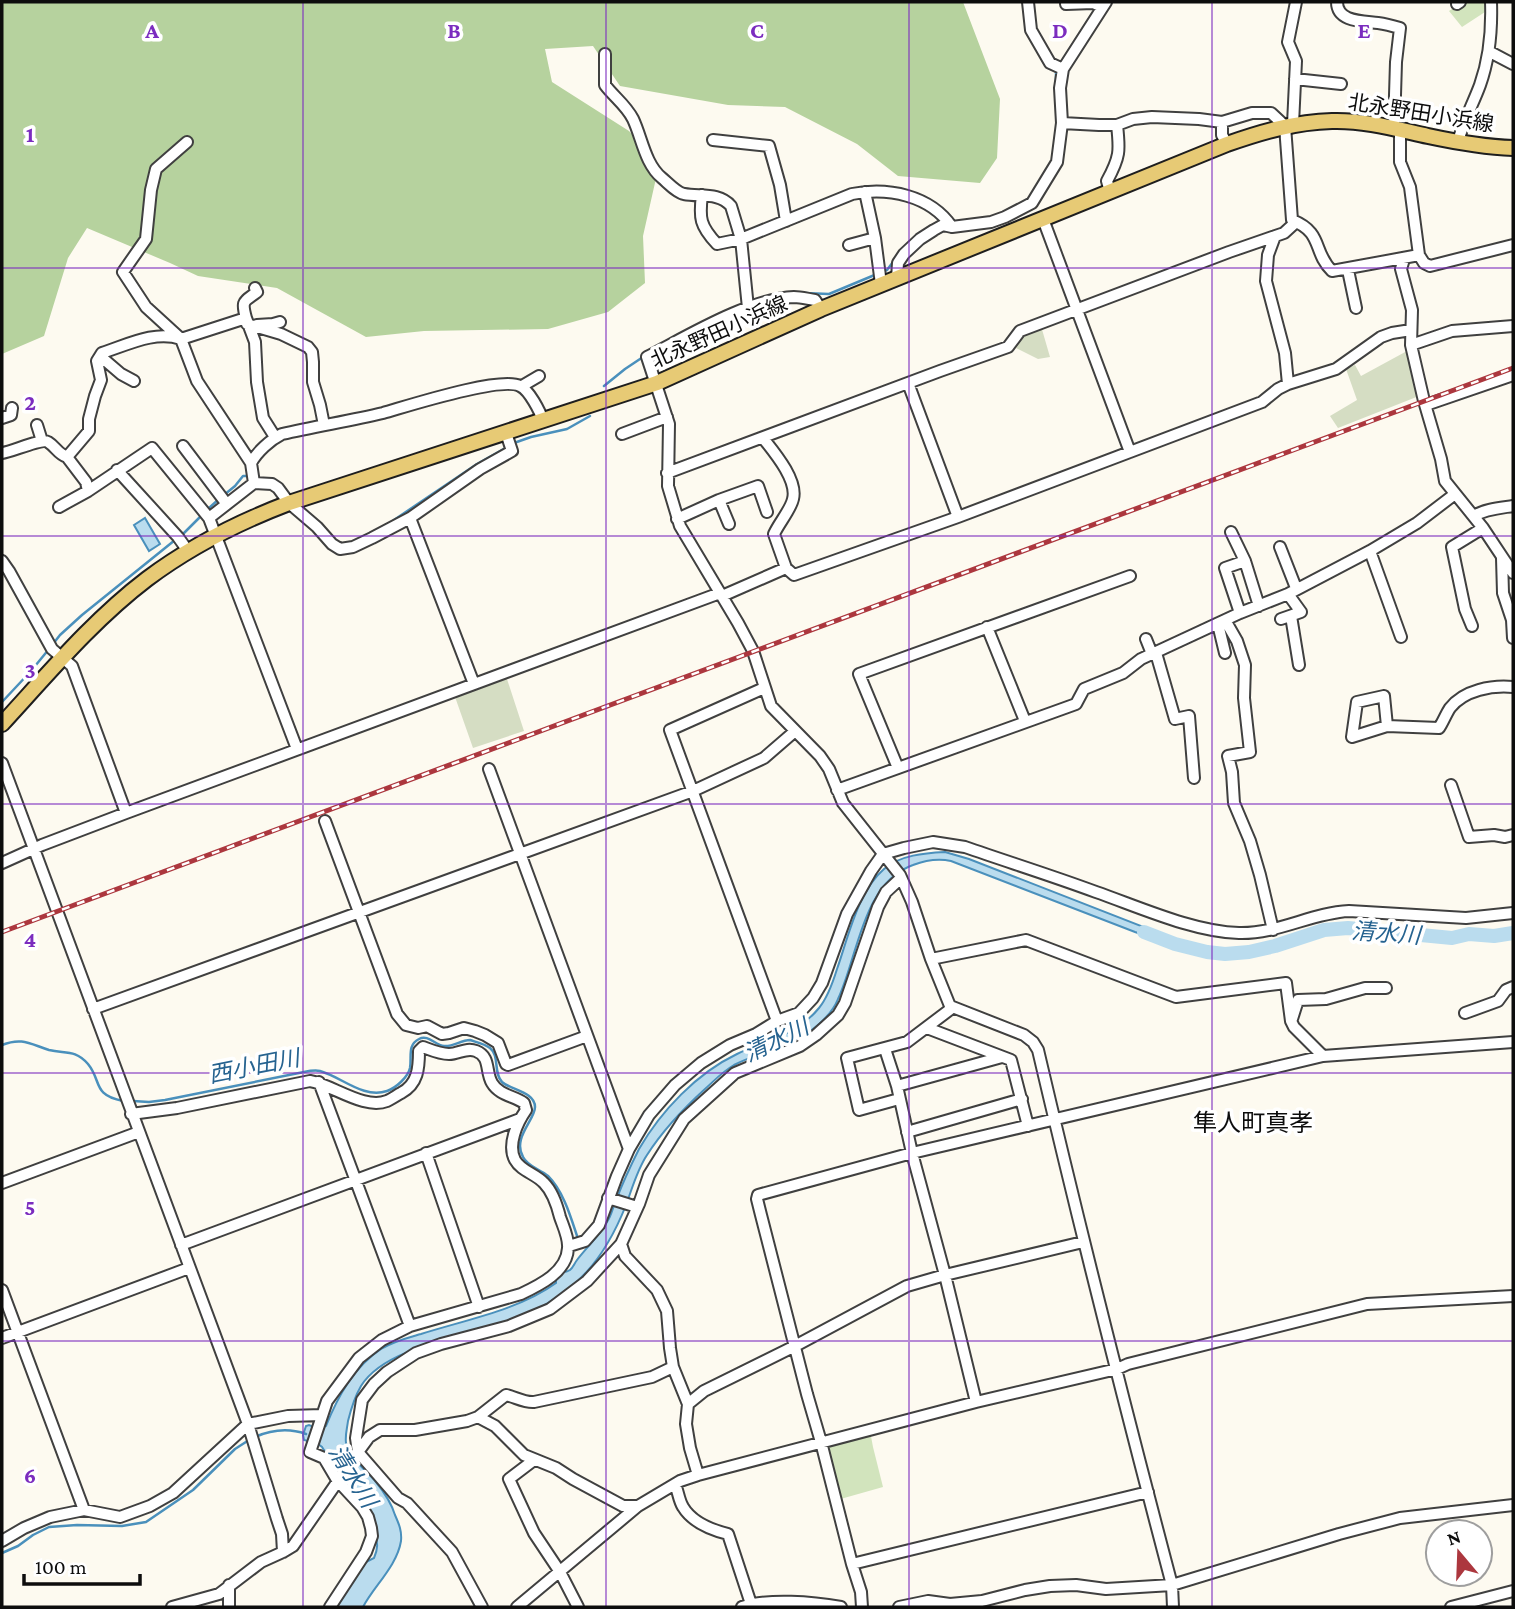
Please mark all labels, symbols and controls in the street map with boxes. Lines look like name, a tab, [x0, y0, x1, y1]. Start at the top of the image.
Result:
text: A	[144, 17, 159, 43]
text: B	[447, 17, 461, 43]
text: C	[750, 17, 764, 43]
text: D	[1052, 17, 1068, 43]
text: E	[1357, 17, 1371, 43]
street label: 北永野田小浜線	[1347, 90, 1495, 136]
text: 1	[26, 121, 35, 147]
street label: 北永野田小浜線	[647, 291, 791, 373]
text: 2	[24, 389, 36, 415]
text: 3	[24, 657, 36, 683]
water label: 清水川	[1351, 918, 1424, 949]
text: 4	[24, 926, 36, 952]
water label: 清水川	[739, 1012, 815, 1067]
water label: 西小田川	[206, 1044, 305, 1088]
district label: 隼人町真孝	[1193, 1109, 1313, 1136]
text: 5	[24, 1194, 36, 1220]
water label: 清水川	[324, 1440, 384, 1515]
text: 6	[24, 1462, 36, 1488]
north arrow	[1424, 1518, 1494, 1588]
text: N	[1444, 1525, 1463, 1549]
scale bar	[24, 1542, 140, 1586]
text: 100 m	[35, 1555, 87, 1579]

